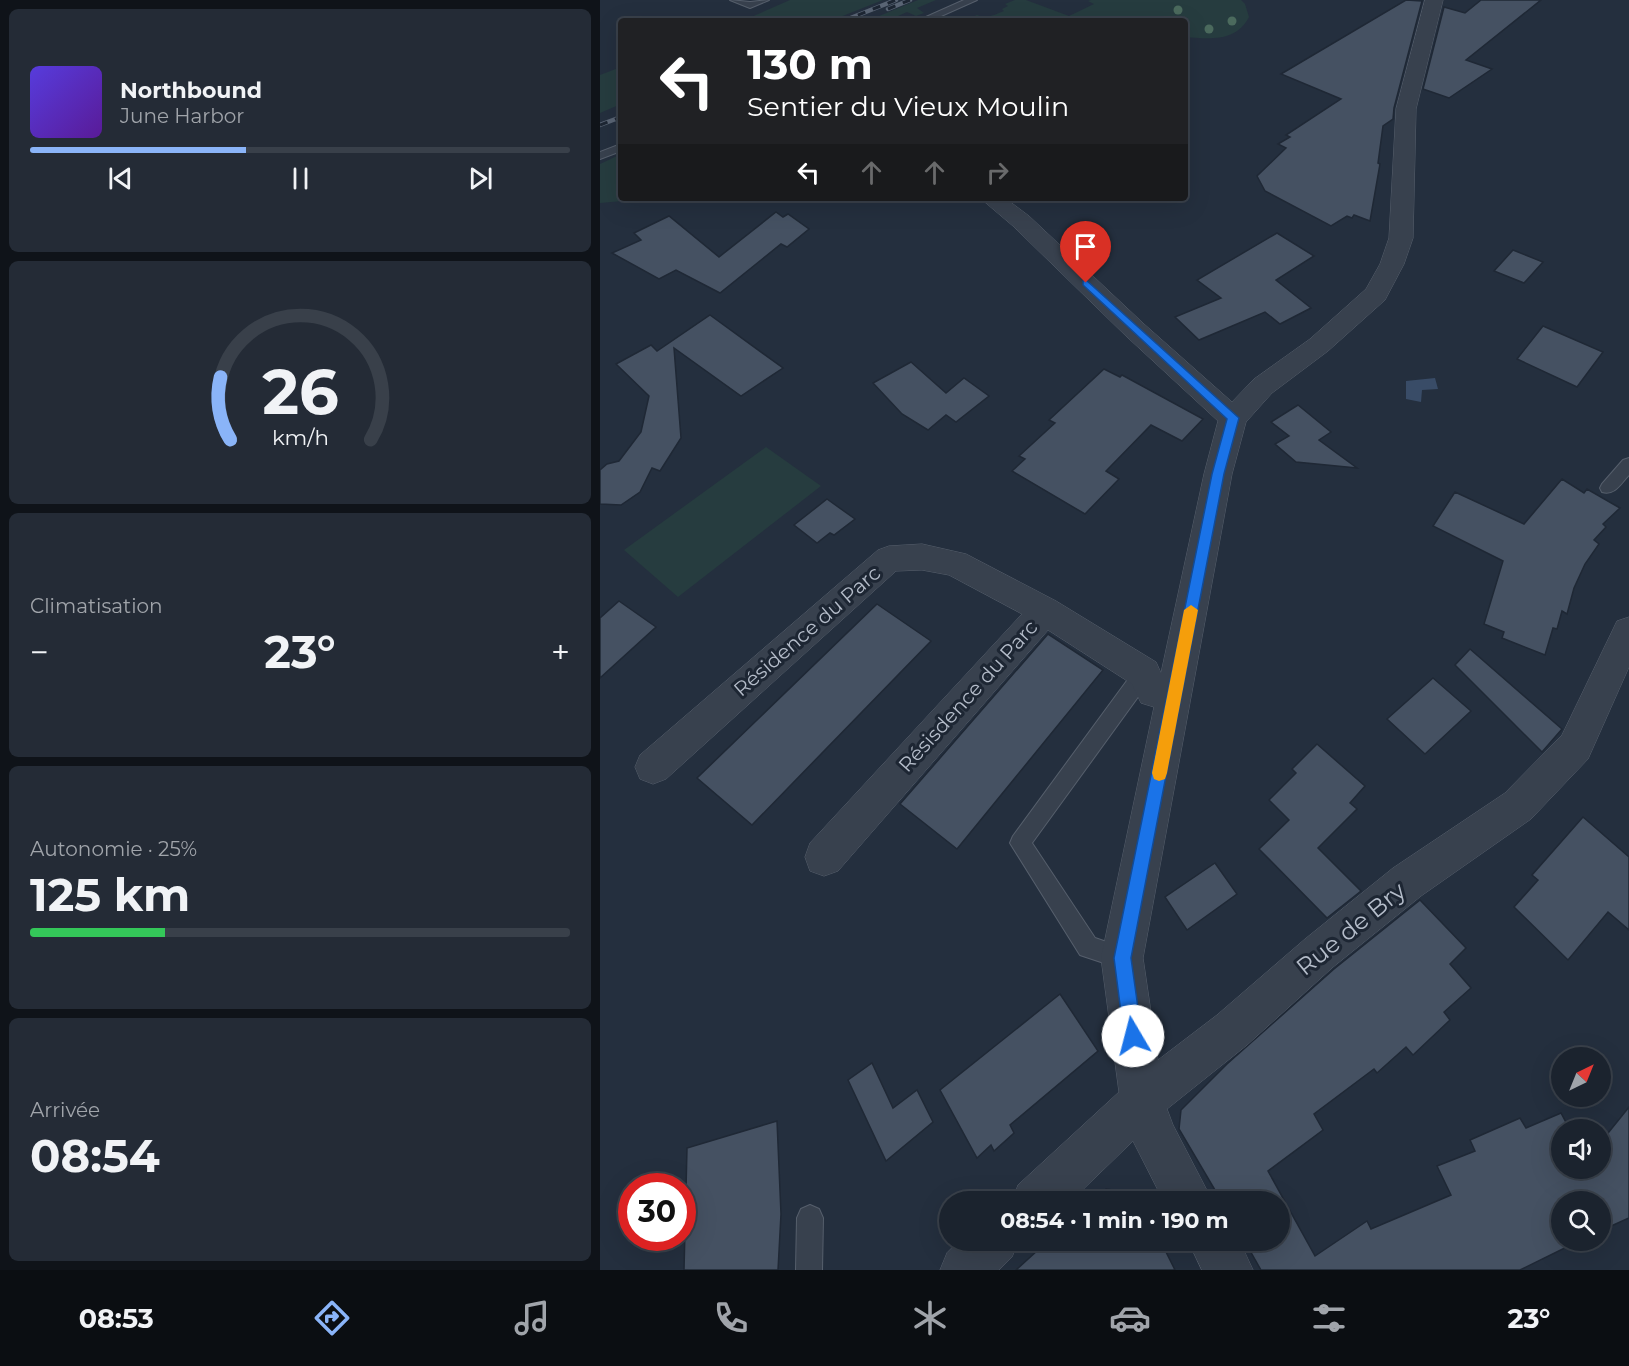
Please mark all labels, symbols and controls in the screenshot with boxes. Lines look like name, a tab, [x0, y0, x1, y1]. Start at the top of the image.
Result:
text: 130 m	[747, 38, 873, 90]
icon: left	[648, 42, 726, 120]
text: Northbound	[120, 77, 262, 104]
text: Sentier du Vieux Moulin	[747, 90, 1069, 123]
text: June Harbor	[120, 104, 244, 128]
icon: left	[792, 156, 825, 189]
icon: ahead	[855, 156, 888, 189]
icon: ahead	[918, 156, 951, 189]
icon: right	[981, 156, 1014, 189]
icon: previous	[104, 162, 137, 195]
icon: pause	[284, 162, 317, 195]
icon: next	[464, 162, 497, 195]
pin	[1060, 221, 1111, 283]
icon: arrive	[1069, 230, 1102, 263]
text: 26	[262, 354, 338, 430]
text: km/h	[271, 424, 329, 450]
street label: Résidence du Parc	[729, 561, 885, 701]
text: Climatisation	[30, 594, 163, 618]
street label: Résisdence du Parc	[893, 615, 1043, 777]
text: 23°	[264, 624, 336, 679]
text: −	[30, 632, 49, 672]
text: +	[551, 632, 570, 672]
text: Autonomie · 25%	[30, 837, 197, 861]
text: 125 km	[30, 867, 190, 922]
street label: Rue de Bry	[1290, 876, 1411, 981]
position arrow	[1101, 1004, 1165, 1068]
north arrow	[1551, 1047, 1611, 1107]
map controls	[1551, 1047, 1611, 1251]
text: Arrivée	[30, 1098, 100, 1122]
button: sound	[1551, 1119, 1611, 1179]
text: 08:54	[30, 1128, 160, 1183]
speed limit sign: 30	[618, 1173, 696, 1251]
button: search	[1551, 1191, 1611, 1251]
text: 08:54 · 1 min · 190 m	[1000, 1207, 1229, 1234]
icon: directions	[311, 1297, 353, 1339]
icon: music	[511, 1297, 553, 1339]
icon: phone	[710, 1297, 752, 1339]
icon: climate	[909, 1297, 951, 1339]
icon: car	[1109, 1297, 1151, 1339]
icon: filters	[1308, 1297, 1350, 1339]
text: 08:53	[79, 1302, 154, 1335]
text: 23°	[1507, 1302, 1550, 1335]

